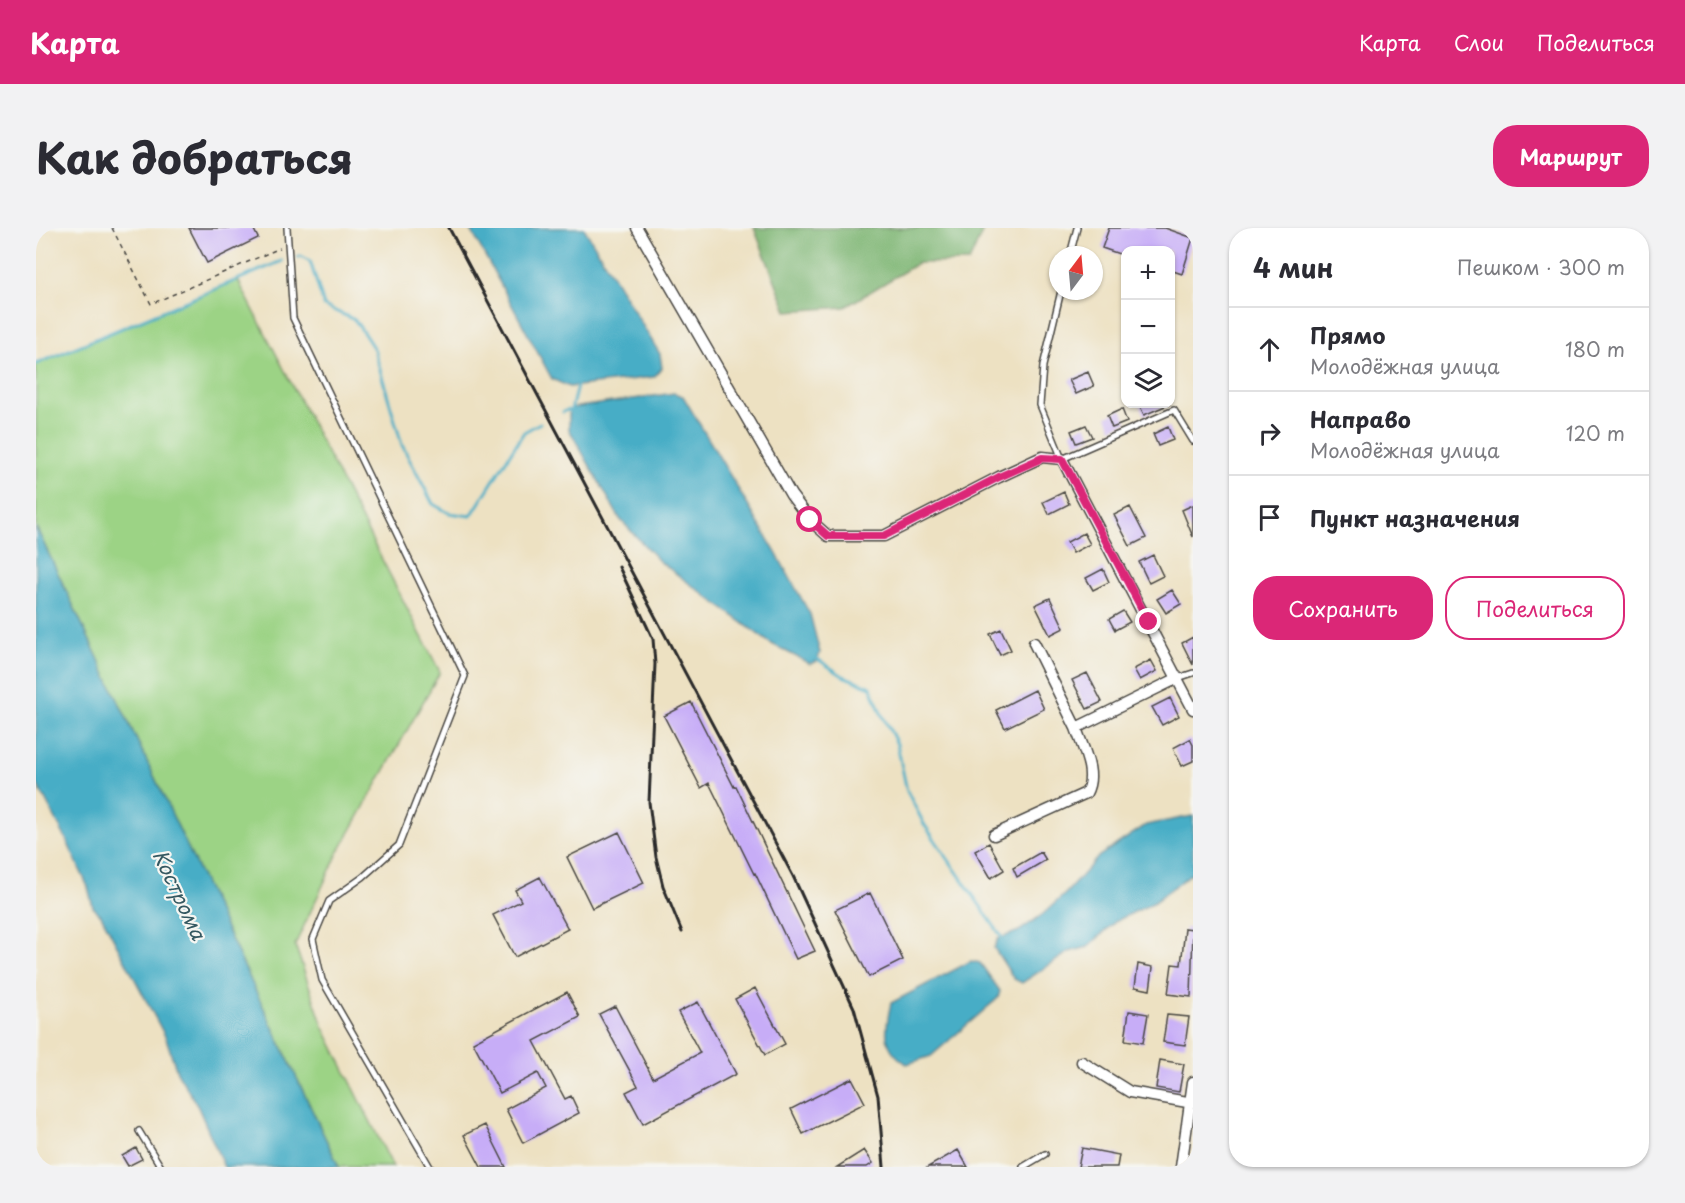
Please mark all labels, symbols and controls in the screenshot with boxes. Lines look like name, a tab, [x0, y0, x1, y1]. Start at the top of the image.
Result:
text: Карта	[30, 21, 120, 64]
text: Карта	[1359, 26, 1421, 58]
text: Слои	[1454, 26, 1504, 58]
text: Поделиться	[1537, 26, 1655, 58]
text: Как добраться	[36, 125, 353, 188]
button: Маршрут	[1493, 125, 1649, 187]
north arrow	[1049, 246, 1103, 300]
map controls	[1121, 246, 1175, 408]
button: +	[1121, 246, 1175, 300]
text: 4 мин	[1253, 248, 1334, 287]
text: Пешком · 300 m	[1457, 252, 1625, 282]
button: −	[1121, 300, 1175, 354]
text: Прямо	[1310, 318, 1385, 351]
icon: ahead	[1253, 333, 1286, 366]
text: 180 m	[1565, 334, 1625, 364]
text: Молодёжная улица	[1310, 351, 1500, 381]
button: layers	[1121, 354, 1175, 408]
text: Направо	[1310, 402, 1411, 435]
icon: right	[1253, 417, 1286, 450]
text: 120 m	[1566, 418, 1625, 448]
text: Молодёжная улица	[1310, 435, 1500, 465]
icon: arrive	[1253, 501, 1286, 534]
text: Пункт назначения	[1310, 501, 1520, 534]
route start	[796, 506, 822, 532]
button: Сохранить	[1253, 576, 1433, 640]
button: Поделиться	[1445, 576, 1625, 640]
route end	[1135, 608, 1161, 634]
water label: Кострома	[146, 844, 214, 945]

